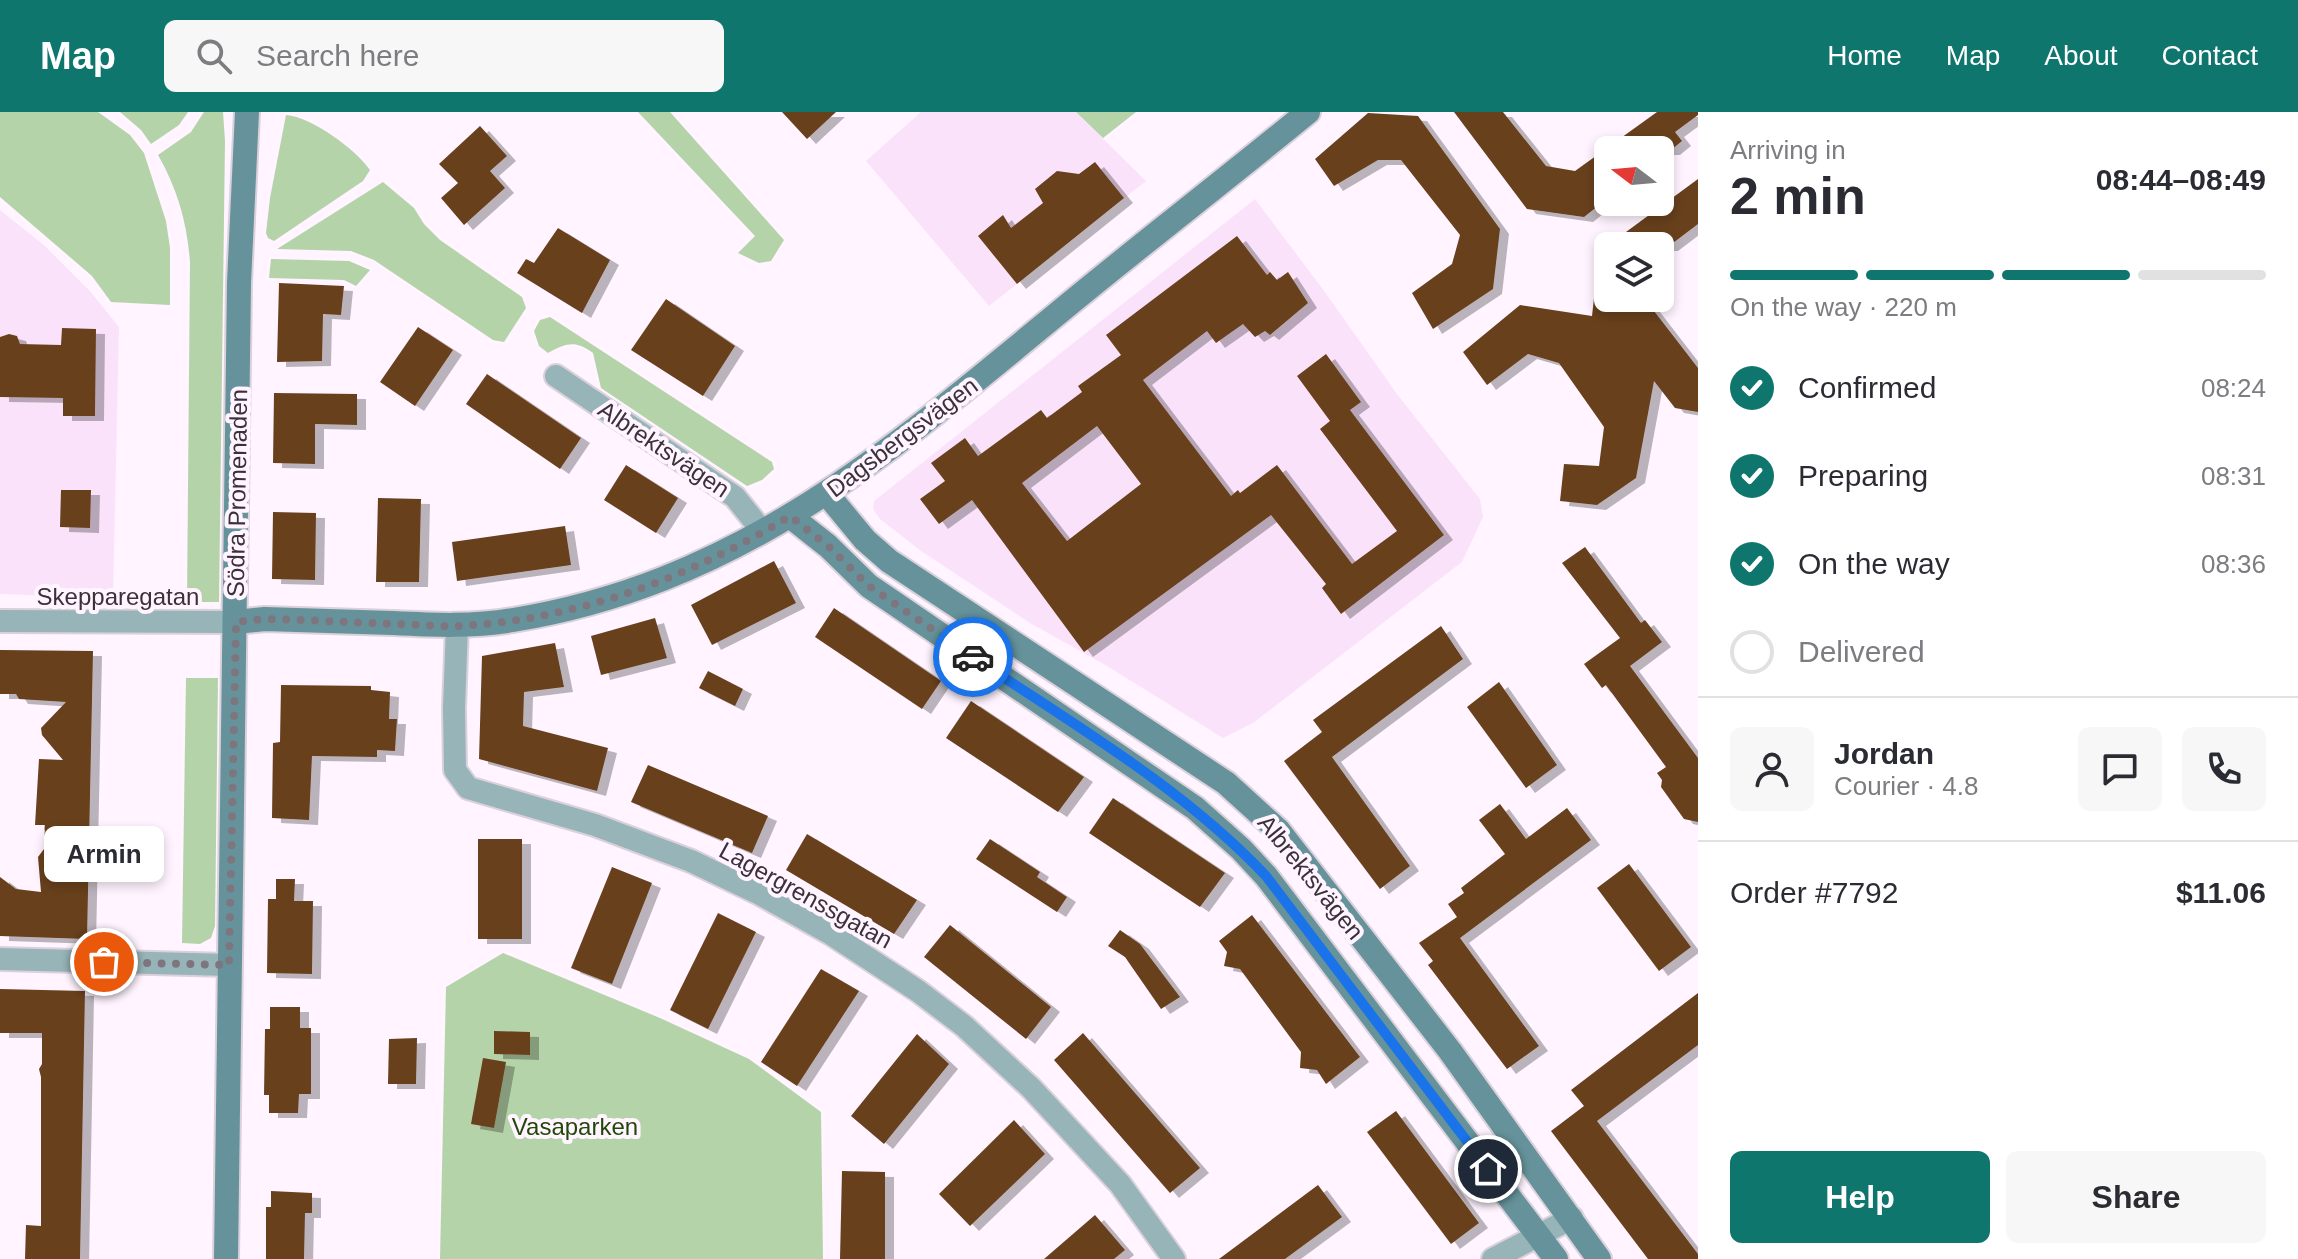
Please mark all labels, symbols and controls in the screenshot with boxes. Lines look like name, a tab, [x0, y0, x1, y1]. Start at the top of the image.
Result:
search box	[164, 20, 724, 92]
icon: search	[192, 34, 236, 78]
text: Map	[40, 35, 116, 77]
text: Search here	[256, 39, 419, 72]
text: Home	[1827, 40, 1902, 71]
text: Map	[1946, 40, 2000, 71]
text: About	[2044, 40, 2118, 71]
text: Contact	[2162, 40, 2258, 71]
text: Arriving in	[1730, 135, 1846, 165]
north arrow	[1594, 136, 1674, 216]
map controls	[1594, 136, 1674, 312]
text: 08:44–08:49	[2096, 163, 2266, 196]
text: 2 min	[1730, 167, 1866, 225]
button: layers	[1594, 232, 1674, 312]
text: On the way · 220 m	[1730, 292, 1957, 322]
icon: check	[1730, 366, 1774, 410]
text: Confirmed	[1798, 371, 1936, 404]
street label: Dagsbergsvägen	[821, 372, 983, 502]
text: 08:24	[2201, 373, 2266, 403]
street label: Södra Promenaden	[222, 389, 252, 597]
street label: Albrektsvägen	[593, 395, 735, 503]
icon: check	[1730, 454, 1774, 498]
text: Preparing	[1798, 459, 1928, 492]
text: 08:31	[2201, 461, 2266, 491]
icon: check	[1730, 542, 1774, 586]
text: On the way	[1798, 547, 1950, 580]
text: 08:36	[2201, 549, 2266, 579]
street label: Skepparegatan	[37, 583, 199, 610]
courier	[933, 617, 1013, 697]
icon: car	[951, 635, 995, 679]
text: Delivered	[1798, 635, 1925, 668]
button: person	[1730, 727, 1814, 811]
button: chat	[2078, 727, 2162, 811]
button: phone	[2182, 727, 2266, 811]
text: Jordan	[1834, 737, 1934, 770]
text: Courier · 4.8	[1834, 771, 1979, 801]
street label: Albrektsvägen	[1253, 809, 1369, 945]
callout: Armin	[44, 826, 164, 882]
street label: Lagergrenssgatan	[715, 836, 897, 954]
text: Armin	[66, 839, 142, 869]
text: Order #7792	[1730, 876, 1898, 909]
text: $11.06	[2176, 876, 2266, 909]
pin	[70, 928, 138, 996]
icon: bag	[82, 940, 126, 984]
park label: Vasaparken	[512, 1113, 638, 1140]
pin	[1454, 1135, 1522, 1203]
icon: home	[1466, 1147, 1510, 1191]
button: Help	[1730, 1151, 1990, 1243]
button: Share	[2006, 1151, 2266, 1243]

